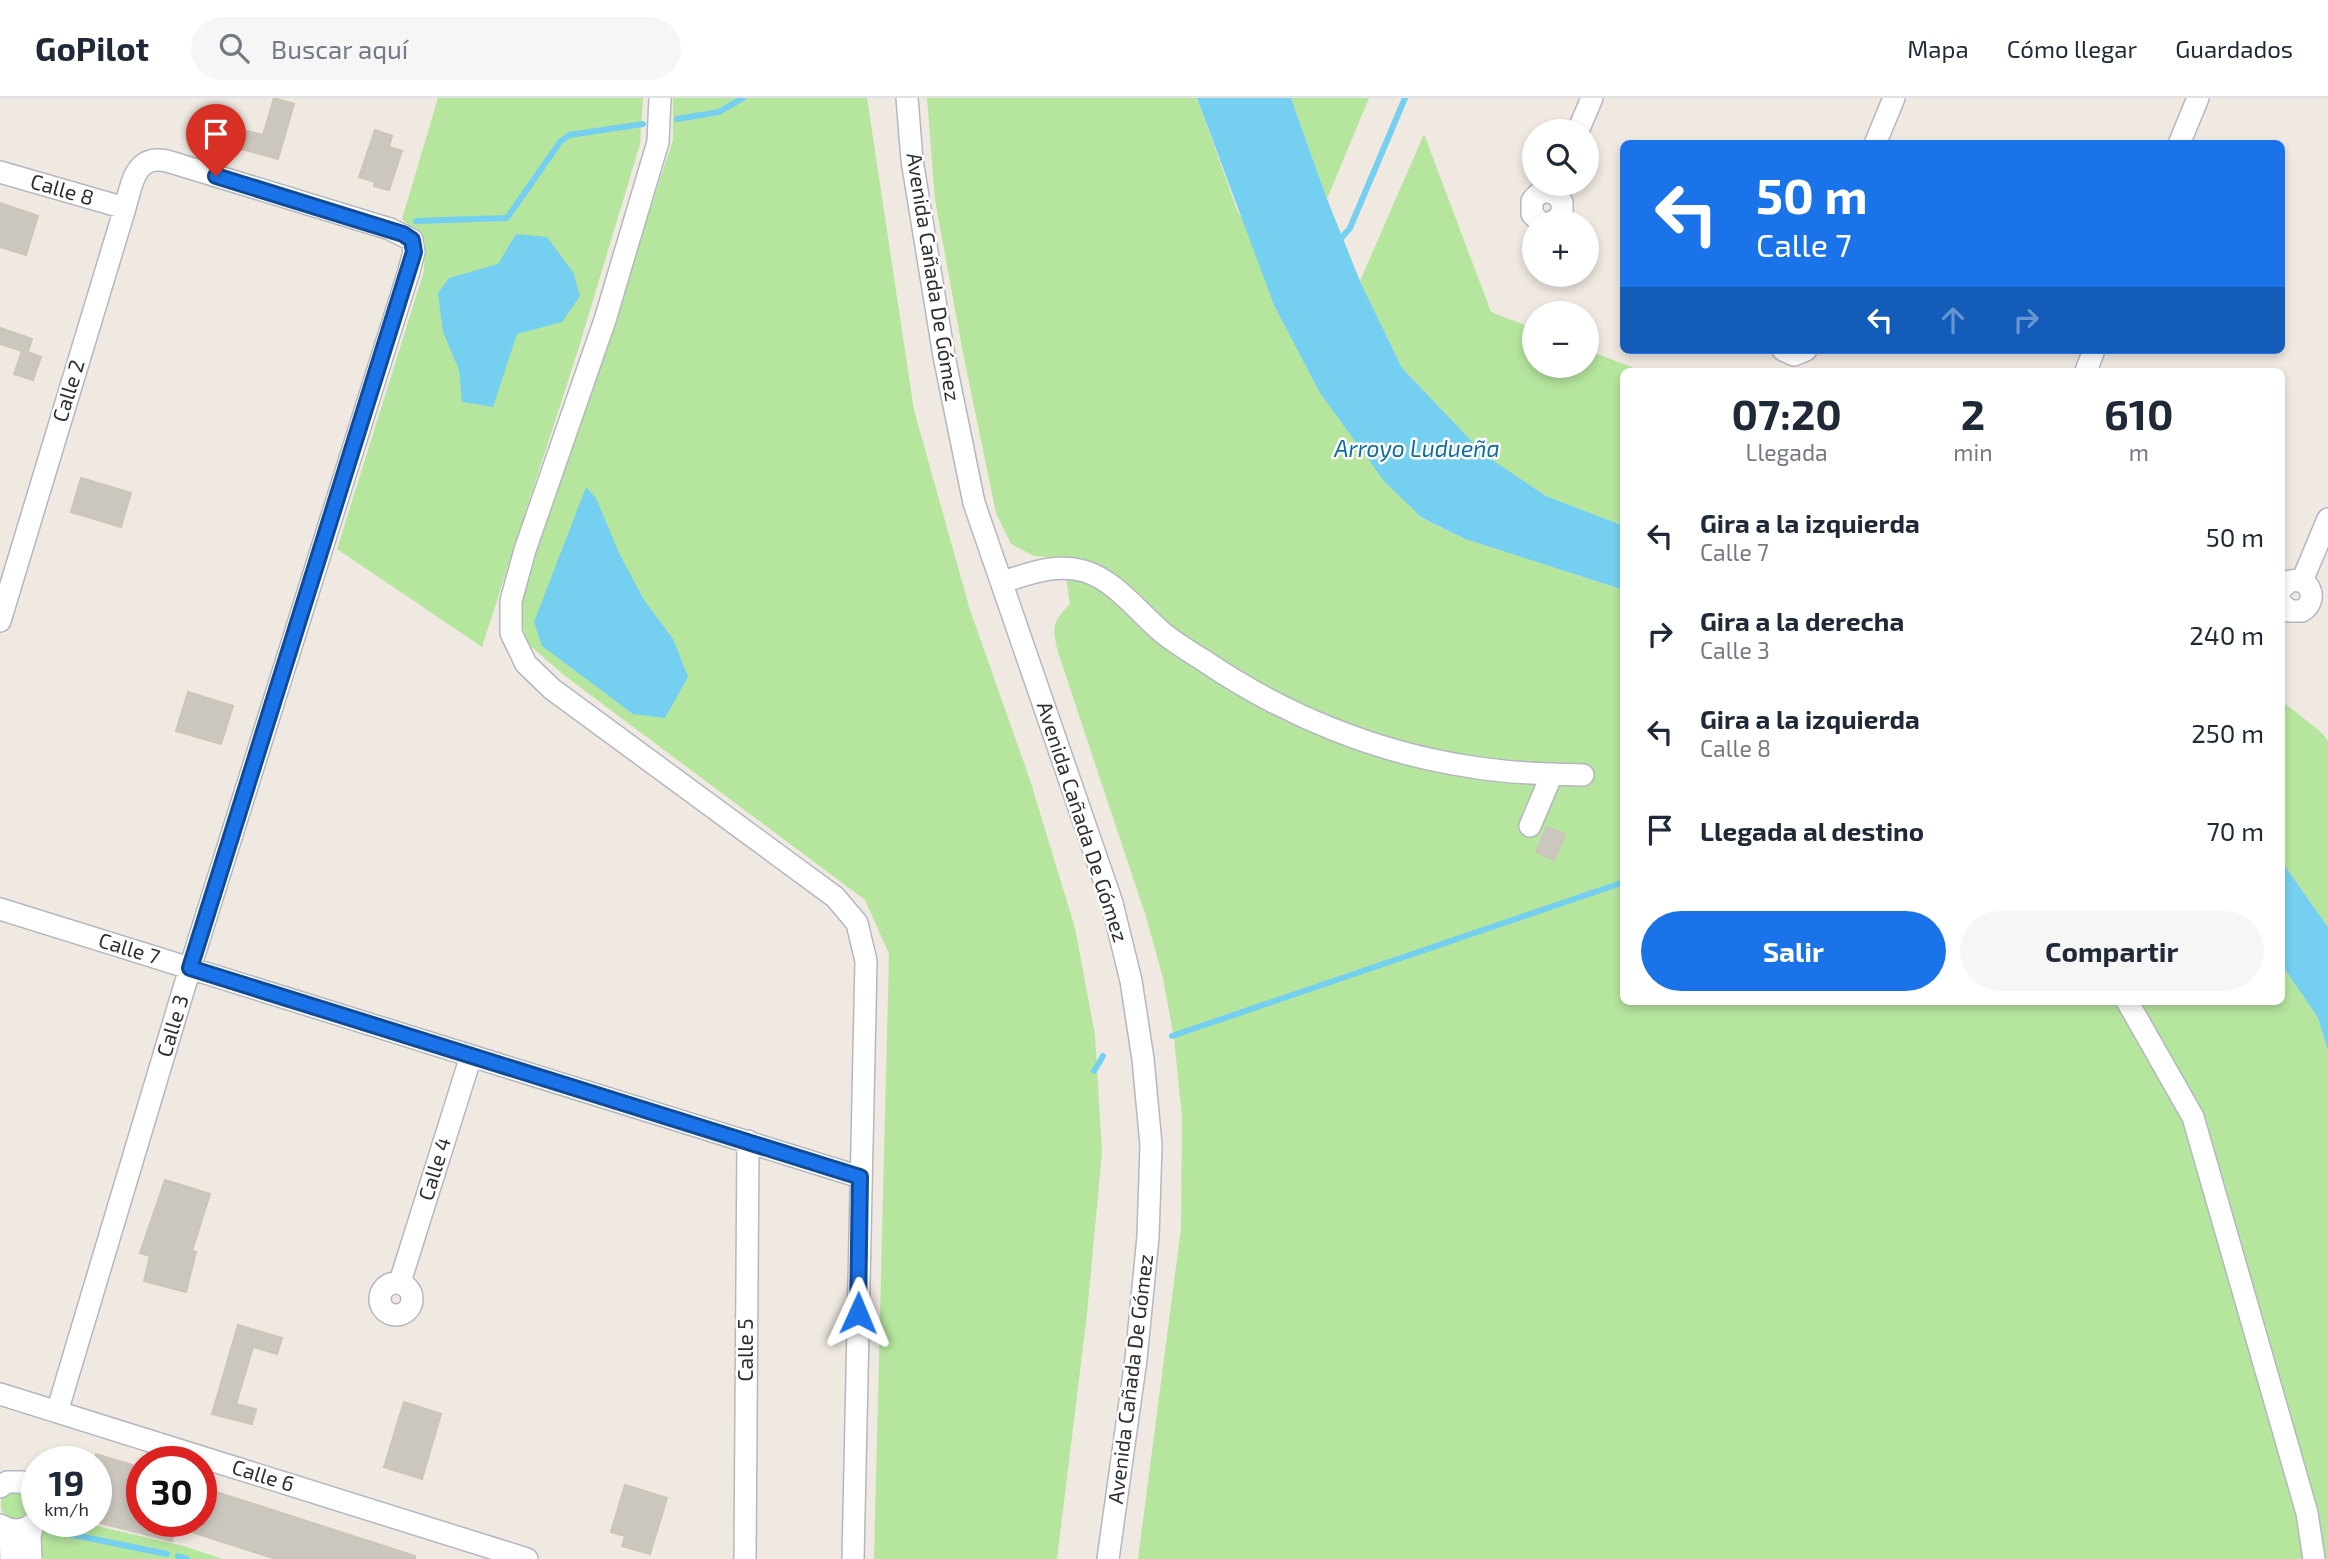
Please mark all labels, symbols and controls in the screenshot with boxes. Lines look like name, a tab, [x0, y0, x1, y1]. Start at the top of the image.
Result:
search box	[191, 17, 681, 80]
text: GoPilot	[35, 28, 149, 68]
icon: search	[215, 29, 253, 67]
text: Buscar aquí	[271, 33, 408, 64]
text: Mapa	[1907, 34, 1969, 63]
text: Cómo llegar	[2007, 34, 2137, 63]
text: Guardados	[2175, 34, 2293, 63]
pin	[186, 104, 246, 176]
icon: arrive	[197, 115, 235, 153]
map controls	[1522, 119, 1599, 378]
button: search	[1522, 119, 1599, 196]
street label: Avenida Cañada De Gómez	[902, 151, 966, 403]
text: 50 m	[1756, 165, 1868, 224]
street label: Calle 8	[28, 168, 97, 209]
icon: left	[1641, 168, 1732, 259]
button: +	[1522, 210, 1599, 287]
text: Calle 7	[1756, 225, 1852, 263]
button: −	[1522, 301, 1599, 378]
icon: left	[1861, 301, 1899, 339]
icon: ahead	[1934, 301, 1972, 339]
icon: right	[2007, 301, 2045, 339]
street label: Calle 2	[46, 356, 89, 425]
text: 07:20	[1731, 388, 1842, 438]
text: 2	[1961, 388, 1985, 438]
text: 610	[2104, 388, 2174, 438]
water label: Arroyo Ludueña	[1333, 434, 1500, 462]
text: Llegada	[1746, 438, 1828, 466]
text: min	[1953, 438, 1993, 466]
text: m	[2129, 438, 2149, 466]
text: Gira a la izquierda	[1700, 507, 1920, 538]
icon: left	[1641, 517, 1679, 555]
text: 50 m	[2206, 521, 2264, 552]
text: Calle 7	[1700, 538, 1769, 566]
text: Gira a la derecha	[1700, 605, 1904, 636]
icon: right	[1641, 615, 1679, 653]
text: 240 m	[2189, 619, 2264, 650]
text: Calle 3	[1700, 636, 1770, 664]
street label: Avenida Cañada De Gómez	[1033, 698, 1134, 945]
text: Gira a la izquierda	[1700, 703, 1920, 734]
icon: left	[1641, 713, 1679, 751]
text: 250 m	[2191, 717, 2264, 748]
text: Calle 8	[1700, 734, 1771, 762]
icon: arrive	[1641, 811, 1679, 849]
text: Llegada al destino	[1700, 815, 1924, 846]
text: 70 m	[2206, 815, 2264, 846]
button: Salir	[1641, 911, 1946, 991]
button: Compartir	[1960, 911, 2264, 991]
street label: Calle 7	[96, 926, 163, 969]
street label: Calle 3	[150, 991, 193, 1060]
street label: Calle 4	[412, 1134, 455, 1203]
street label: Avenida Cañada De Gómez	[1102, 1253, 1157, 1505]
position arrow	[821, 1276, 895, 1350]
street label: Calle 5	[732, 1318, 757, 1382]
speed limit sign: 30	[126, 1446, 217, 1537]
street label: Calle 6	[229, 1453, 298, 1496]
text: 19	[49, 1461, 84, 1503]
text: km/h	[44, 1498, 89, 1520]

